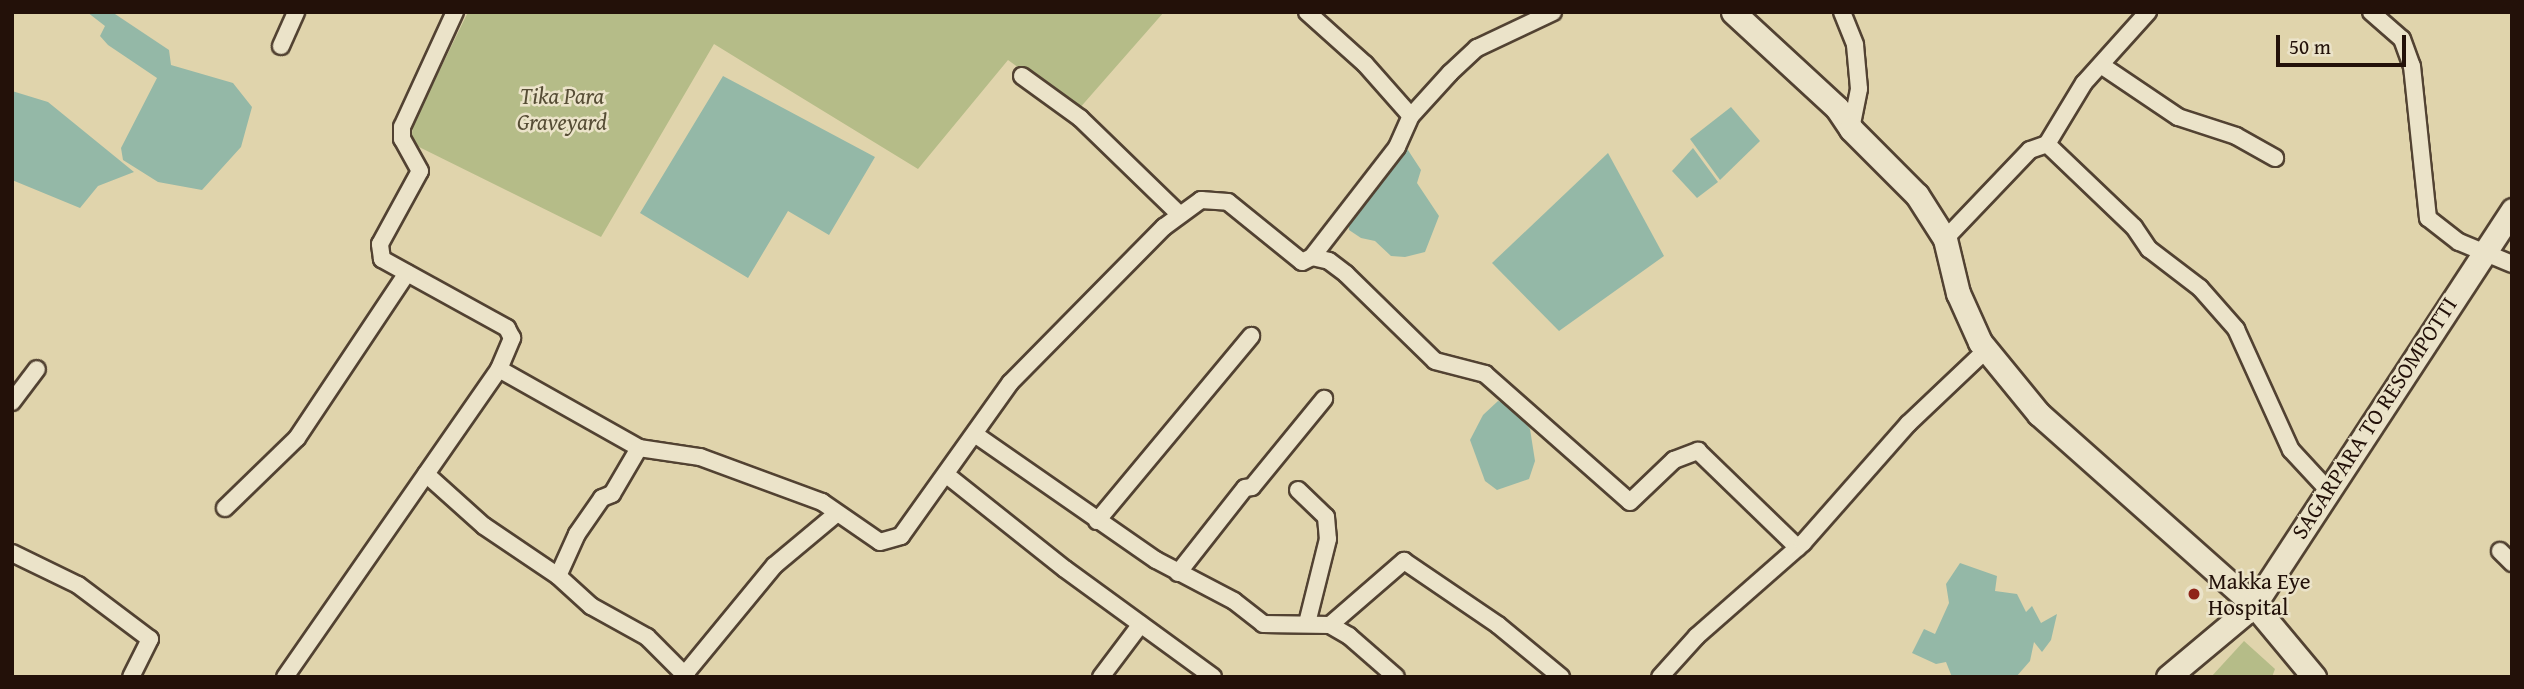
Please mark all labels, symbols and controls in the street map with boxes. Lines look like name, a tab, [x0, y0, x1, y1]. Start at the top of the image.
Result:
scale bar	[2279, 21, 2408, 65]
text: 50 m	[2289, 31, 2331, 62]
park label: Tika Para Graveyard	[517, 82, 607, 136]
street label: SAGARPARA TO RESOMPOTTI	[2285, 292, 2463, 544]
place label: Makka Eye Hospital	[2208, 567, 2310, 621]
marker: Makka Eye Hospital	[2186, 586, 2202, 602]

